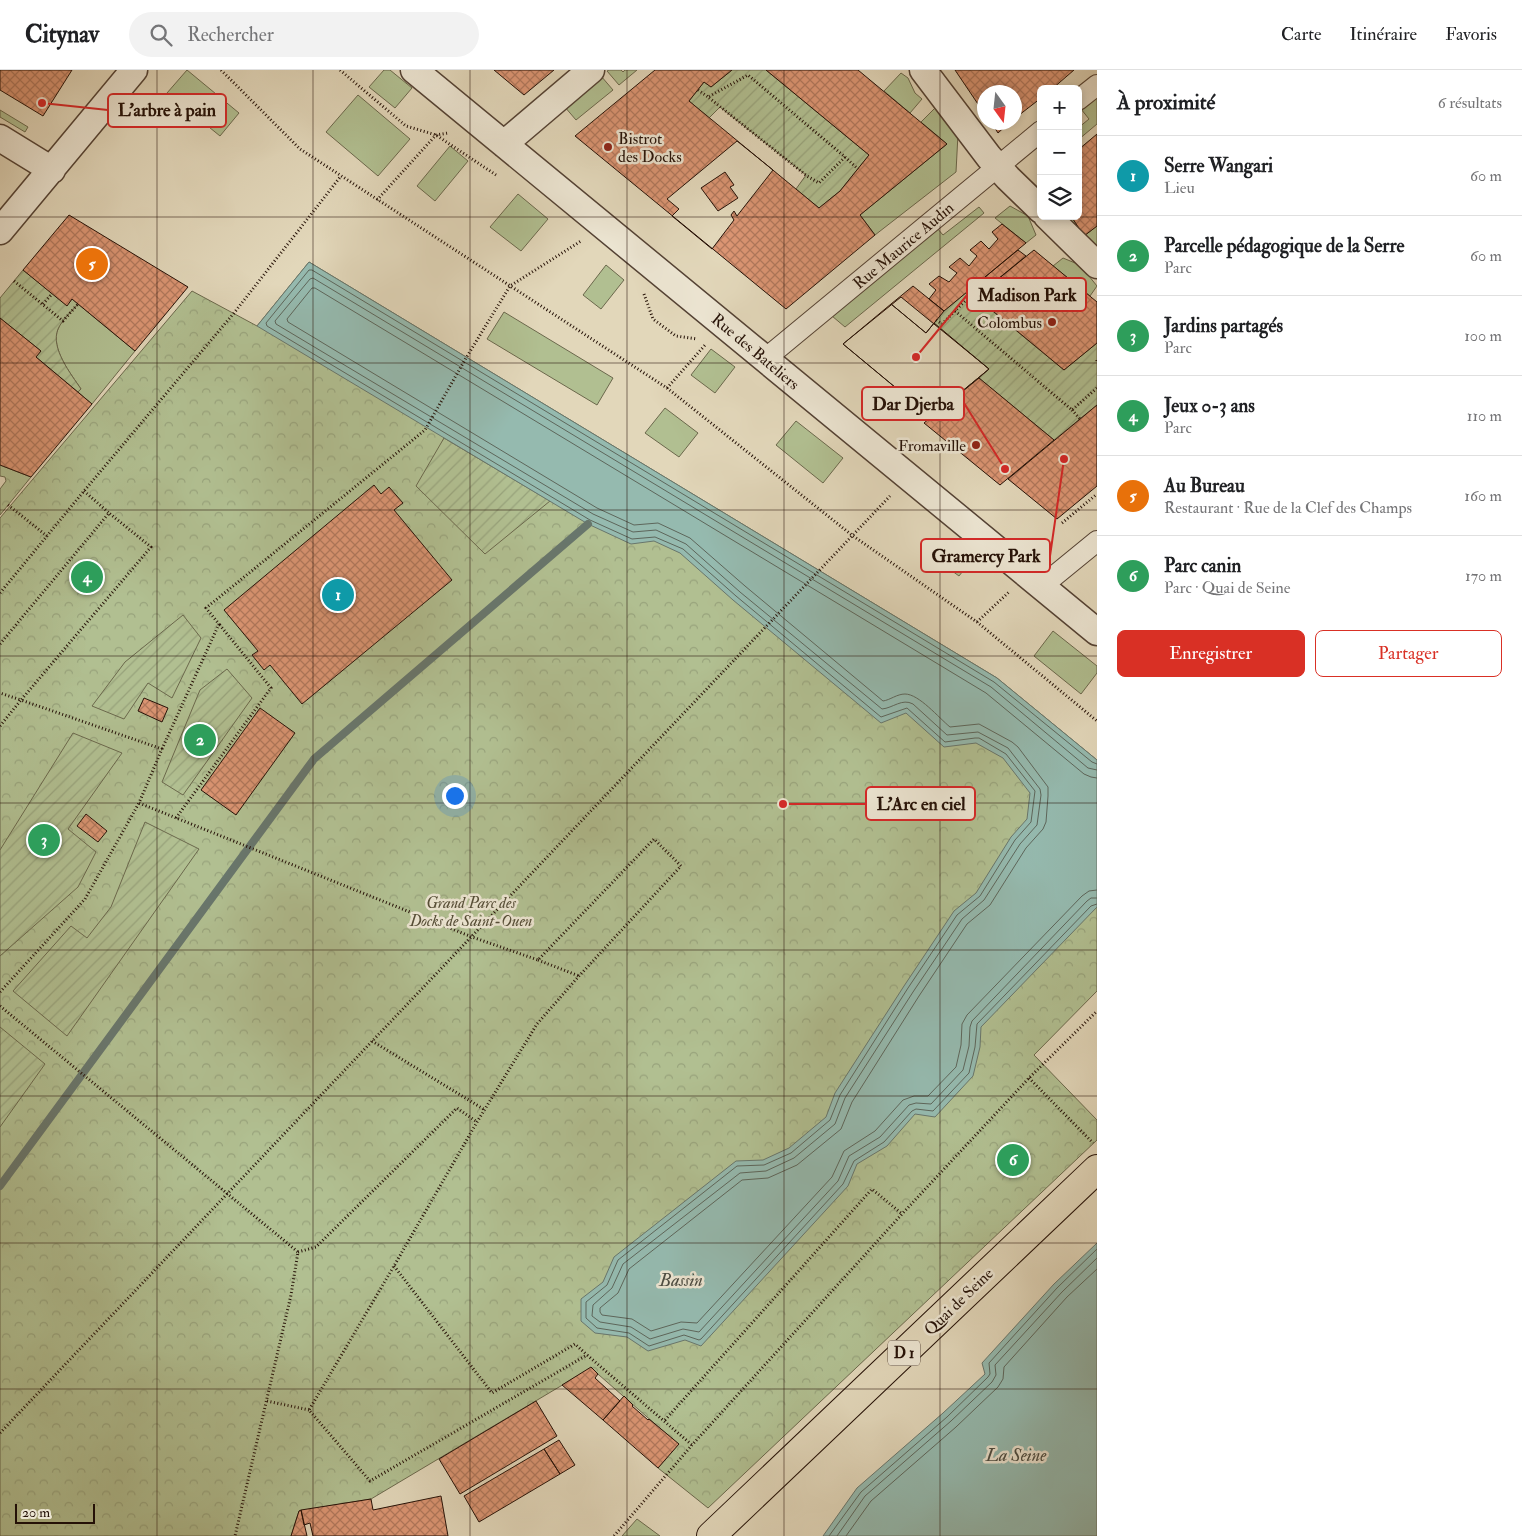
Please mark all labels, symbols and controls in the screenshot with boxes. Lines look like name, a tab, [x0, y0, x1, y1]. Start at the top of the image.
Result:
search box	[129, 12, 479, 57]
text: Citynav	[25, 19, 99, 50]
icon: search	[147, 21, 175, 49]
text: Rechercher	[187, 23, 274, 47]
text: Carte	[1281, 23, 1322, 46]
text: Itinéraire	[1350, 23, 1417, 46]
text: Favoris	[1445, 23, 1497, 46]
north arrow	[977, 85, 1022, 130]
map controls	[1037, 85, 1082, 220]
button: +	[1037, 85, 1082, 130]
text: À proximité	[1117, 89, 1215, 116]
text: 6 résultats	[1438, 93, 1502, 113]
callout: L'arbre à pain	[108, 94, 226, 127]
text: L'arbre à pain	[118, 99, 217, 122]
place label: Bistrot des Docks	[618, 129, 682, 167]
button: −	[1037, 130, 1082, 175]
marker: Bistrot des Docks	[602, 141, 614, 153]
text: Serre Wangari	[1164, 154, 1273, 178]
text: 1	[1130, 166, 1136, 186]
text: 60 m	[1470, 166, 1502, 186]
button: layers	[1037, 175, 1082, 220]
text: Lieu	[1164, 178, 1195, 198]
street label: Rue Maurice Audin	[849, 198, 958, 294]
text: Parcelle pédagogique de la Serre	[1164, 234, 1404, 258]
pin: 5	[76, 245, 108, 283]
text: 2	[1129, 246, 1137, 266]
text: 60 m	[1470, 246, 1502, 266]
text: Parc	[1164, 258, 1192, 278]
callout: Madison Park	[967, 278, 1086, 311]
text: Madison Park	[976, 284, 1077, 307]
street label: Rue des Bateliers	[707, 309, 803, 394]
place label: Colombus	[977, 313, 1042, 333]
text: Jardins partagés	[1164, 314, 1283, 338]
marker: Colombus	[1046, 316, 1058, 328]
text: 3	[1130, 326, 1136, 346]
text: 100 m	[1464, 326, 1502, 346]
text: Parc	[1164, 338, 1192, 358]
callout: Dar Djerba	[862, 387, 964, 420]
text: Dar Djerba	[872, 393, 955, 416]
text: Jeux 0-3 ans	[1164, 394, 1255, 418]
text: 4	[1129, 406, 1137, 426]
text: 110 m	[1467, 406, 1502, 426]
text: Parc	[1164, 418, 1192, 438]
place label: Fromaville	[898, 436, 966, 456]
marker: Fromaville	[970, 439, 982, 451]
text: Au Bureau	[1164, 474, 1245, 498]
text: 5	[1129, 486, 1137, 506]
text: 160 m	[1464, 486, 1502, 506]
text: Restaurant · Rue de la Clef des Champs	[1164, 498, 1412, 518]
callout: Gramercy Park	[921, 539, 1050, 572]
text: Gramercy Park	[931, 545, 1041, 568]
text: Parc canin	[1164, 554, 1241, 578]
pin: 4	[71, 558, 103, 596]
text: 6	[1129, 566, 1137, 586]
text: 170 m	[1465, 566, 1502, 586]
pin: 1	[322, 576, 354, 614]
text: Parc · Quai de Seine	[1164, 578, 1290, 598]
button: Enregistrer	[1117, 630, 1305, 677]
button: Partager	[1315, 630, 1502, 677]
pin: 2	[184, 721, 216, 759]
your location	[442, 783, 468, 809]
callout: L'Arc en ciel	[866, 787, 975, 820]
text: L'Arc en ciel	[876, 793, 966, 816]
pin: 3	[28, 821, 60, 859]
park label: Grand Parc des Docks de Saint-Ouen	[409, 893, 532, 931]
pin: 6	[997, 1141, 1029, 1179]
street label: Quai de Seine	[920, 1264, 998, 1340]
water label: Bassin	[658, 1269, 703, 1292]
road number: D 1	[888, 1340, 920, 1366]
water label: La Seine	[985, 1444, 1047, 1467]
scale bar	[15, 1501, 95, 1524]
text: 20 m	[22, 1504, 50, 1521]

